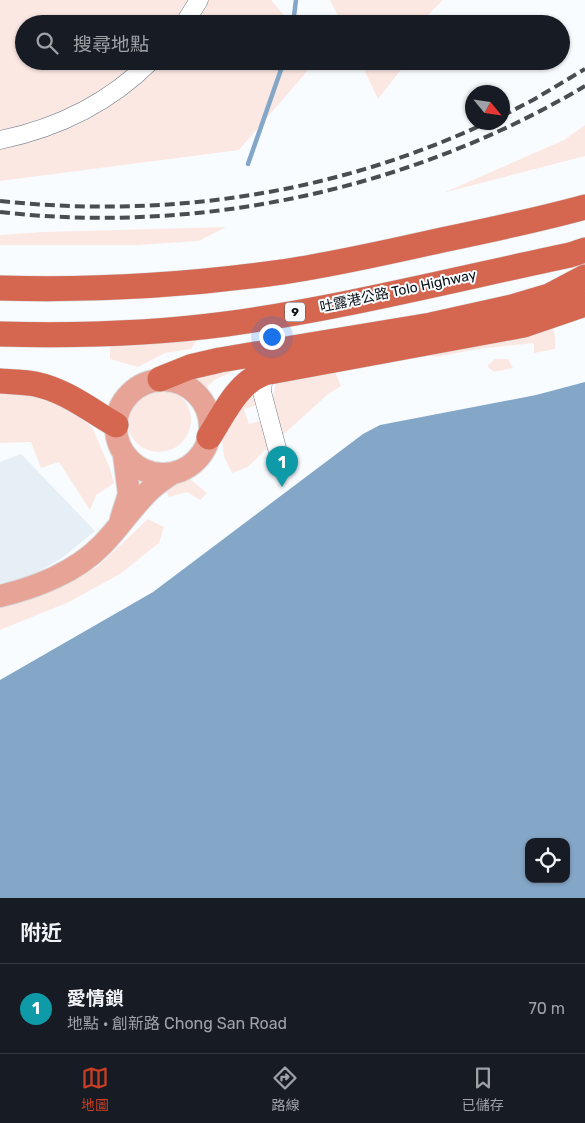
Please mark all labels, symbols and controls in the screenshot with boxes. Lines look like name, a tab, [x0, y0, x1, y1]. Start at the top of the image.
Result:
search box	[15, 15, 570, 70]
icon: search	[33, 29, 61, 57]
text: 搜尋地點	[73, 33, 149, 56]
north arrow	[465, 85, 510, 130]
street label: 吐露港公路 Tolo Highway	[318, 266, 478, 316]
road number: 9	[285, 302, 305, 322]
your location	[259, 324, 285, 350]
pin: 1	[266, 446, 298, 487]
map controls	[525, 838, 570, 883]
button: locate	[525, 838, 570, 883]
text: 附近	[20, 920, 62, 945]
text: 愛情鎖	[67, 987, 124, 1010]
text: 1	[32, 999, 40, 1018]
text: 70 m	[528, 999, 565, 1018]
text: 地點 · 創新路 Chong San Road	[67, 1014, 287, 1033]
tab: 地圖	[81, 1064, 109, 1114]
tab: 路線	[271, 1064, 299, 1114]
tab: 已儲存	[462, 1064, 504, 1114]

